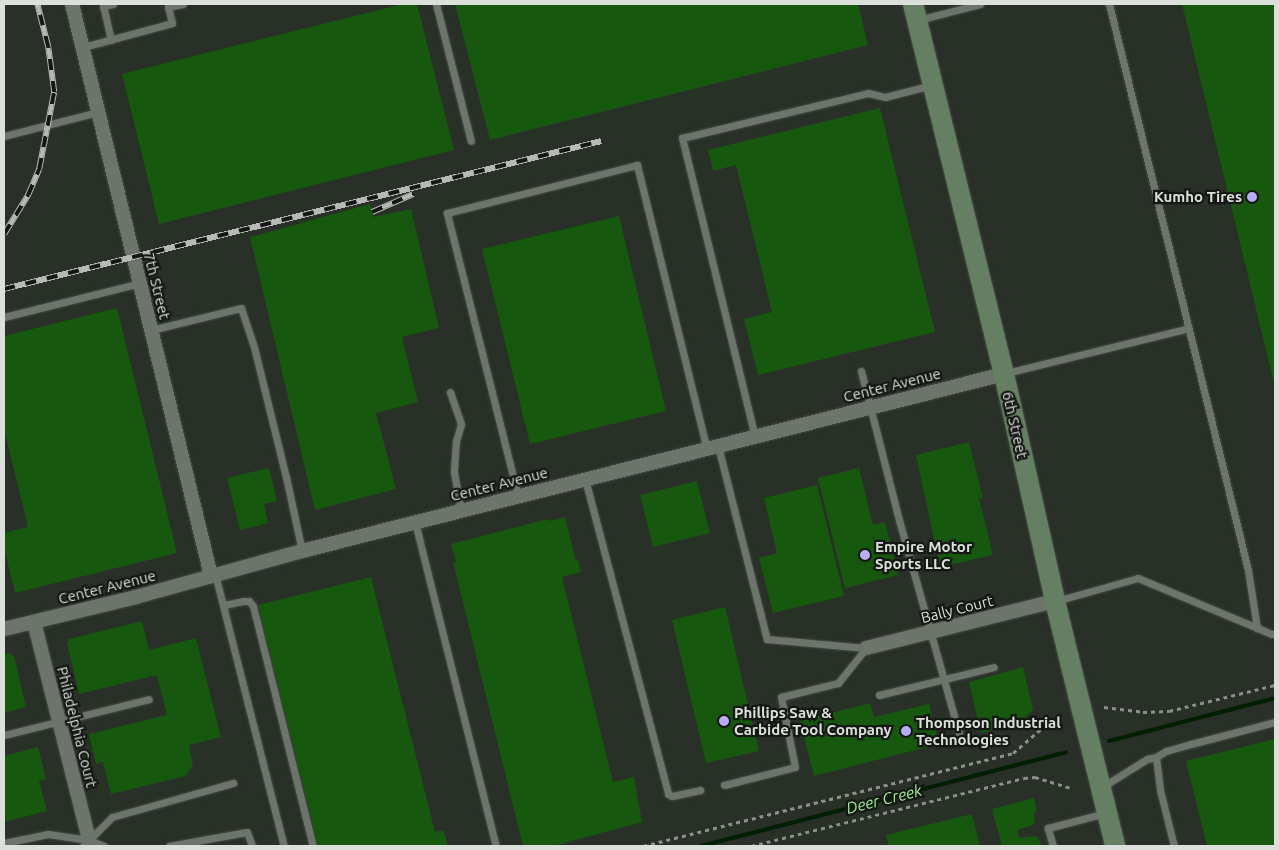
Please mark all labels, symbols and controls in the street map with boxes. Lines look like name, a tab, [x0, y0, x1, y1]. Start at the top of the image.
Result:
place label: Kumho Tires	[1154, 188, 1242, 206]
marker: Kumho Tires	[1246, 191, 1258, 203]
street label: 7th Street	[140, 251, 174, 321]
street label: Center Avenue	[841, 364, 943, 406]
street label: 6th Street	[999, 390, 1031, 460]
street label: Center Avenue	[448, 463, 550, 505]
place label: Empire Motor Sports LLC	[875, 537, 972, 572]
marker: Empire Motor Sports LLC	[859, 549, 871, 561]
street label: Center Avenue	[56, 566, 158, 608]
street label: Bally Court	[919, 591, 995, 627]
street label: Philadelphia Court	[53, 665, 101, 789]
place label: Phillips Saw & Carbide Tool Company	[734, 703, 892, 738]
place label: Thompson Industrial Technologies	[916, 713, 1061, 748]
marker: Phillips Saw & Carbide Tool Company	[718, 715, 730, 727]
marker: Thompson Industrial Technologies	[900, 725, 912, 737]
water label: Deer Creek	[844, 780, 924, 818]

